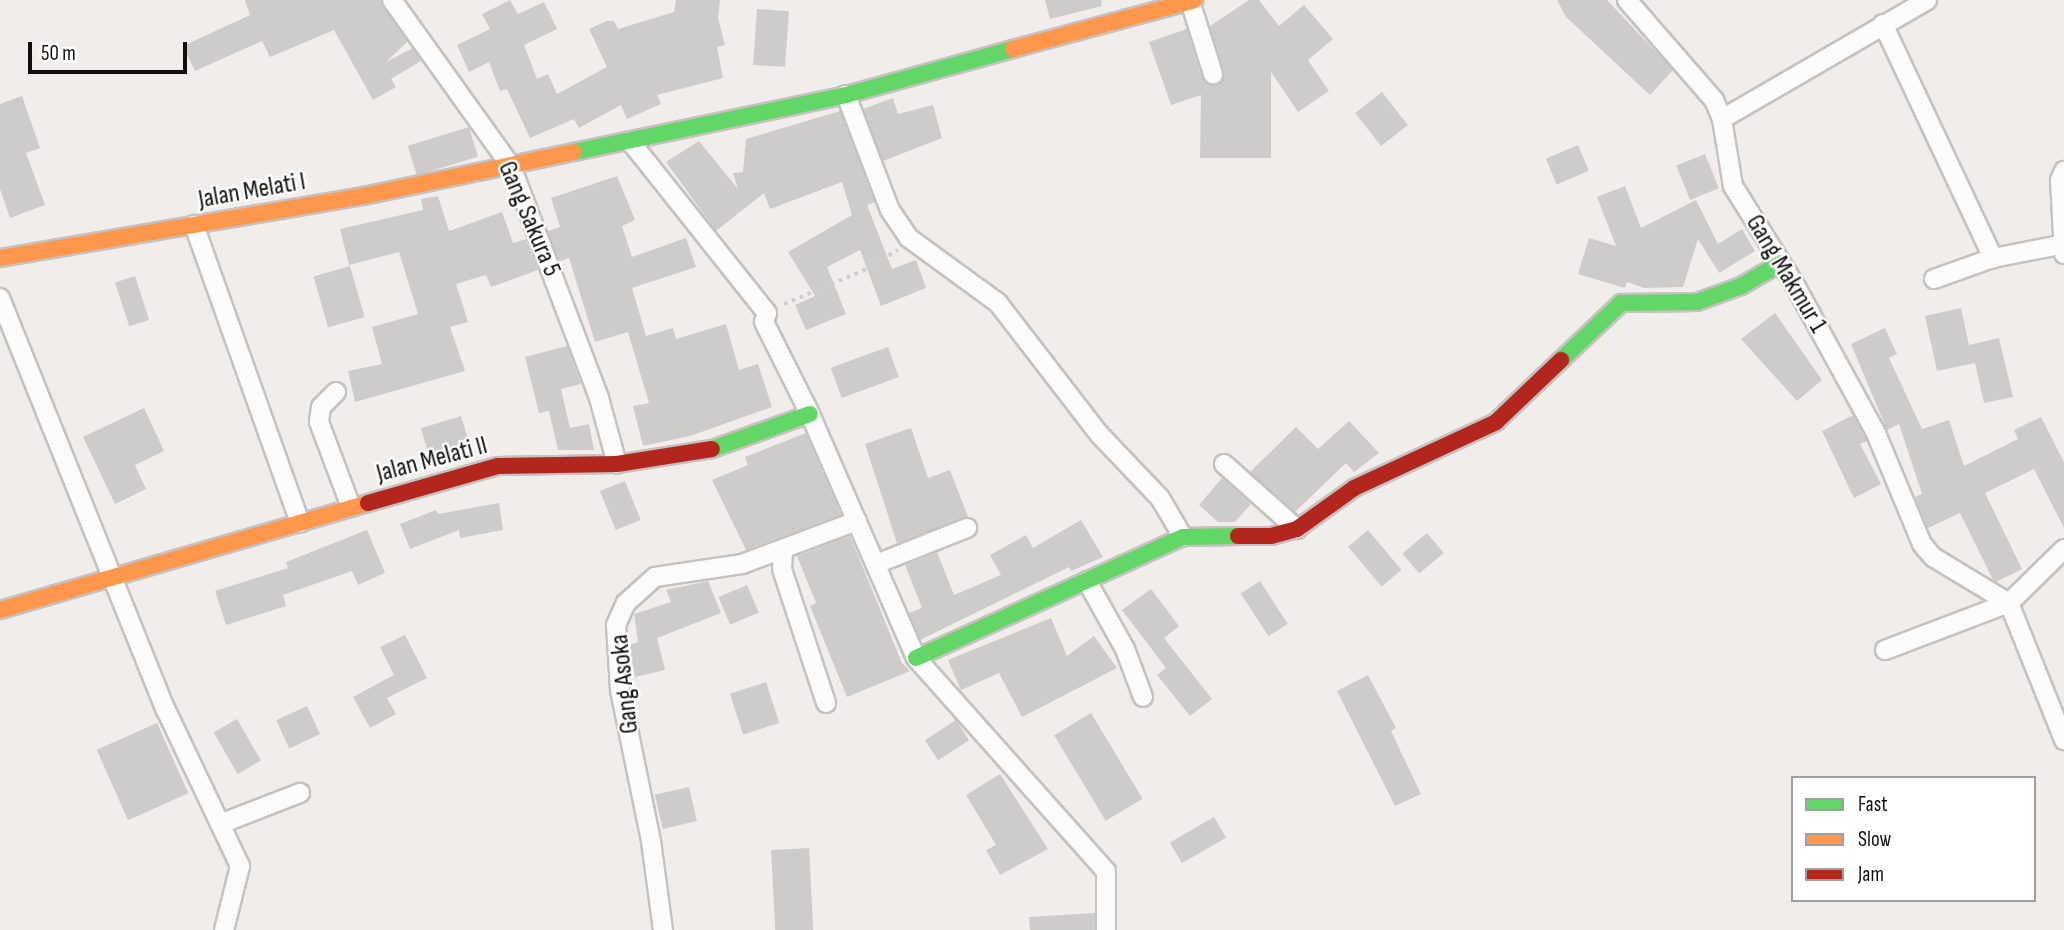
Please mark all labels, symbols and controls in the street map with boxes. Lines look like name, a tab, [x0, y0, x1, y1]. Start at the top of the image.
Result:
scale bar	[32, 28, 191, 72]
text: 50 m	[41, 41, 76, 66]
street label: Gang Sakura 5	[491, 157, 567, 281]
street label: Jalan Melati I	[196, 166, 308, 216]
street label: Gang Makmur 1	[1739, 209, 1833, 339]
street label: Jalan Melati II	[373, 430, 491, 490]
street label: Gang Asoka	[604, 633, 646, 735]
legend	[1791, 776, 2036, 902]
text: Fast	[1858, 792, 1888, 817]
text: Slow	[1858, 827, 1891, 852]
text: Jam	[1858, 862, 1884, 887]

